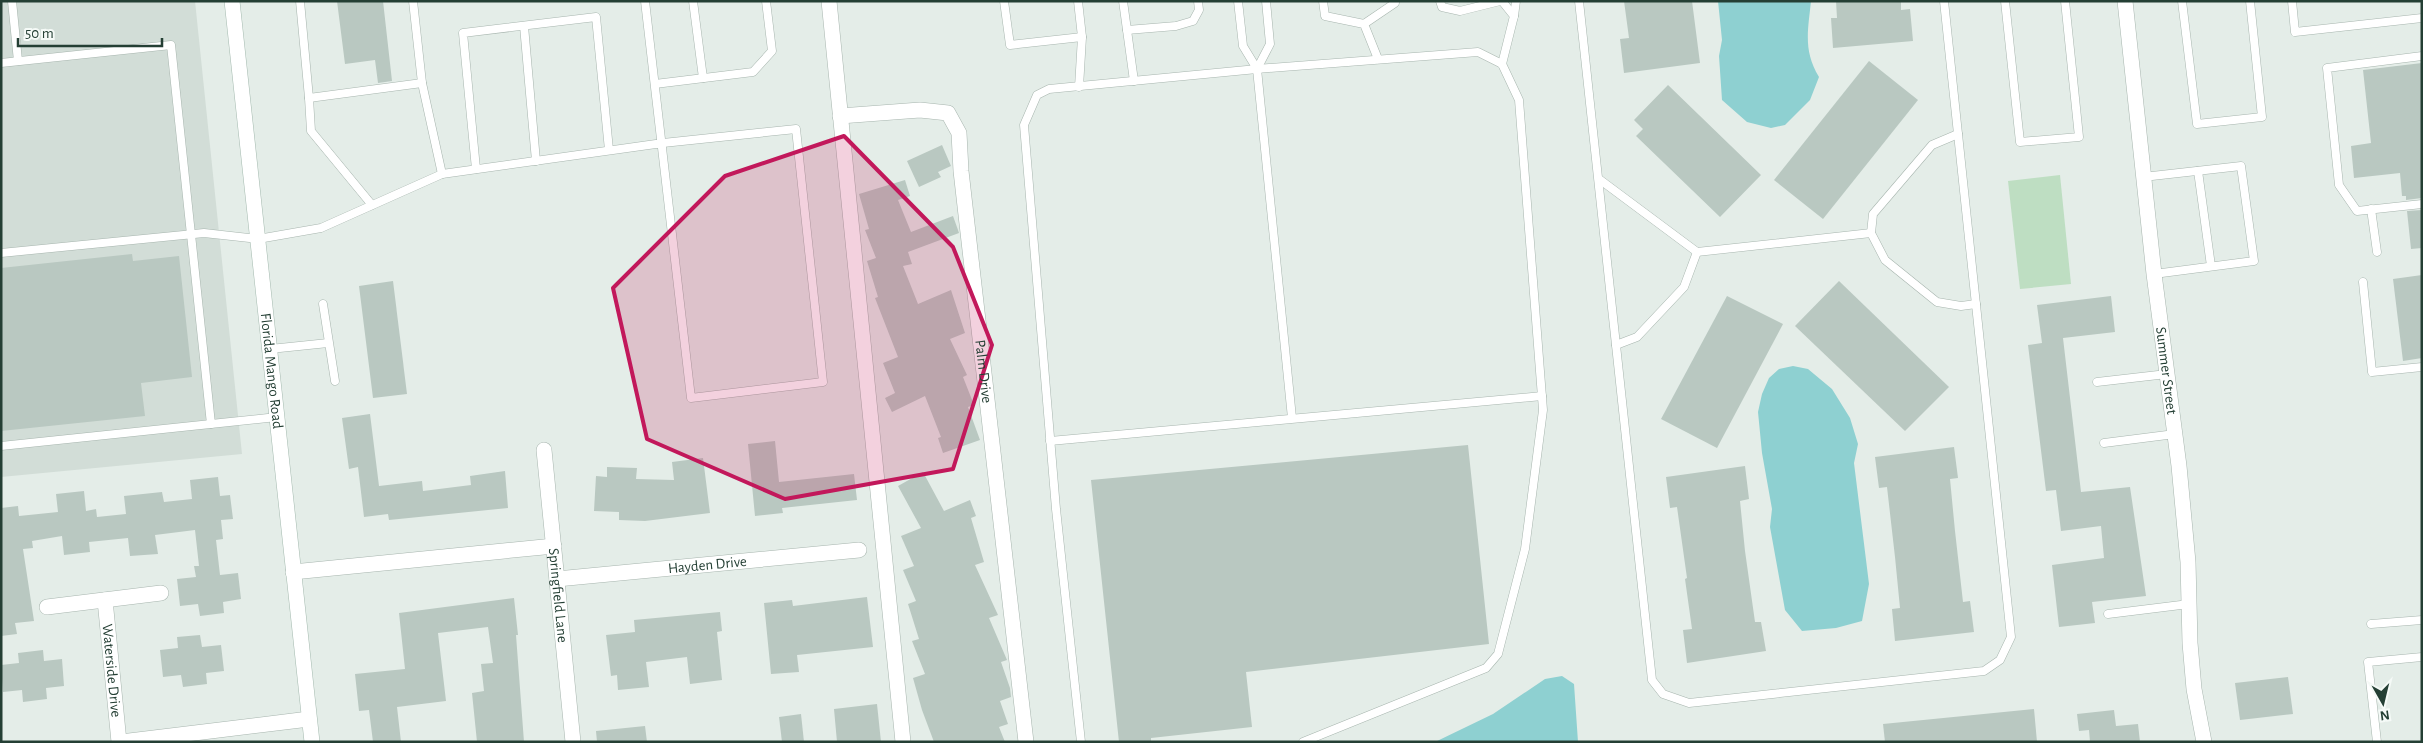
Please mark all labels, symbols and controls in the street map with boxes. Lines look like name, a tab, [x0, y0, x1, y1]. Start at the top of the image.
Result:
scale bar	[18, 15, 161, 47]
text: 50 m	[25, 26, 54, 41]
street label: Florida Mango Road	[258, 312, 285, 430]
street label: Summer Street	[2153, 326, 2179, 416]
street label: Palm Drive	[972, 339, 994, 404]
street label: Springfield Lane	[546, 547, 570, 643]
street label: Hayden Drive	[667, 554, 748, 576]
street label: Waterside Drive	[99, 623, 124, 718]
north arrow	[2358, 678, 2408, 728]
text: N	[2379, 707, 2390, 722]

